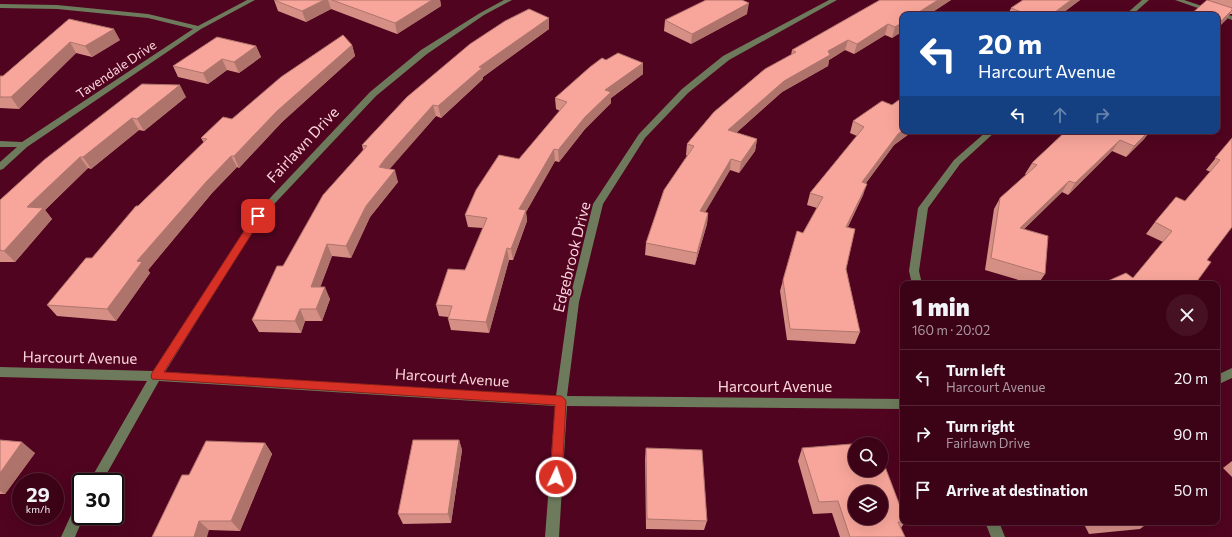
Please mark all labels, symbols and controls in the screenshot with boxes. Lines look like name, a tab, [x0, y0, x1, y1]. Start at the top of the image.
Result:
text: 20 m	[978, 26, 1042, 60]
icon: left	[912, 28, 964, 80]
street label: Tavendale Drive	[73, 36, 159, 102]
text: Harcourt Avenue	[978, 60, 1116, 82]
street label: Fairlawn Drive	[263, 103, 342, 186]
icon: left	[1007, 104, 1029, 126]
icon: ahead	[1049, 104, 1071, 126]
icon: right	[1091, 104, 1113, 126]
pin	[241, 199, 275, 233]
street label: Edgebrook Drive	[549, 200, 593, 314]
icon: arrive	[247, 205, 269, 227]
text: 1 min	[912, 292, 970, 321]
button: close	[1166, 294, 1208, 336]
text: 160 m · 20:02	[912, 322, 990, 338]
street label: Harcourt Avenue	[23, 347, 138, 367]
text: Turn left	[946, 361, 1005, 379]
street label: Harcourt Avenue	[394, 364, 510, 390]
icon: left	[912, 367, 934, 389]
text: 20 m	[1174, 369, 1208, 387]
street label: Harcourt Avenue	[718, 377, 832, 395]
text: Harcourt Avenue	[946, 379, 1045, 395]
text: Turn right	[946, 417, 1015, 435]
icon: right	[912, 423, 934, 445]
text: 90 m	[1173, 425, 1208, 443]
text: Fairlawn Drive	[946, 435, 1030, 451]
map controls	[848, 437, 888, 525]
button: search	[848, 437, 888, 477]
position arrow	[535, 456, 577, 498]
speed limit sign: 30	[72, 473, 124, 525]
icon: arrive	[912, 479, 934, 501]
text: Arrive at destination	[946, 481, 1088, 499]
text: 50 m	[1174, 481, 1208, 499]
text: 29	[26, 482, 50, 506]
button: layers	[848, 485, 888, 525]
text: km/h	[26, 503, 50, 515]

